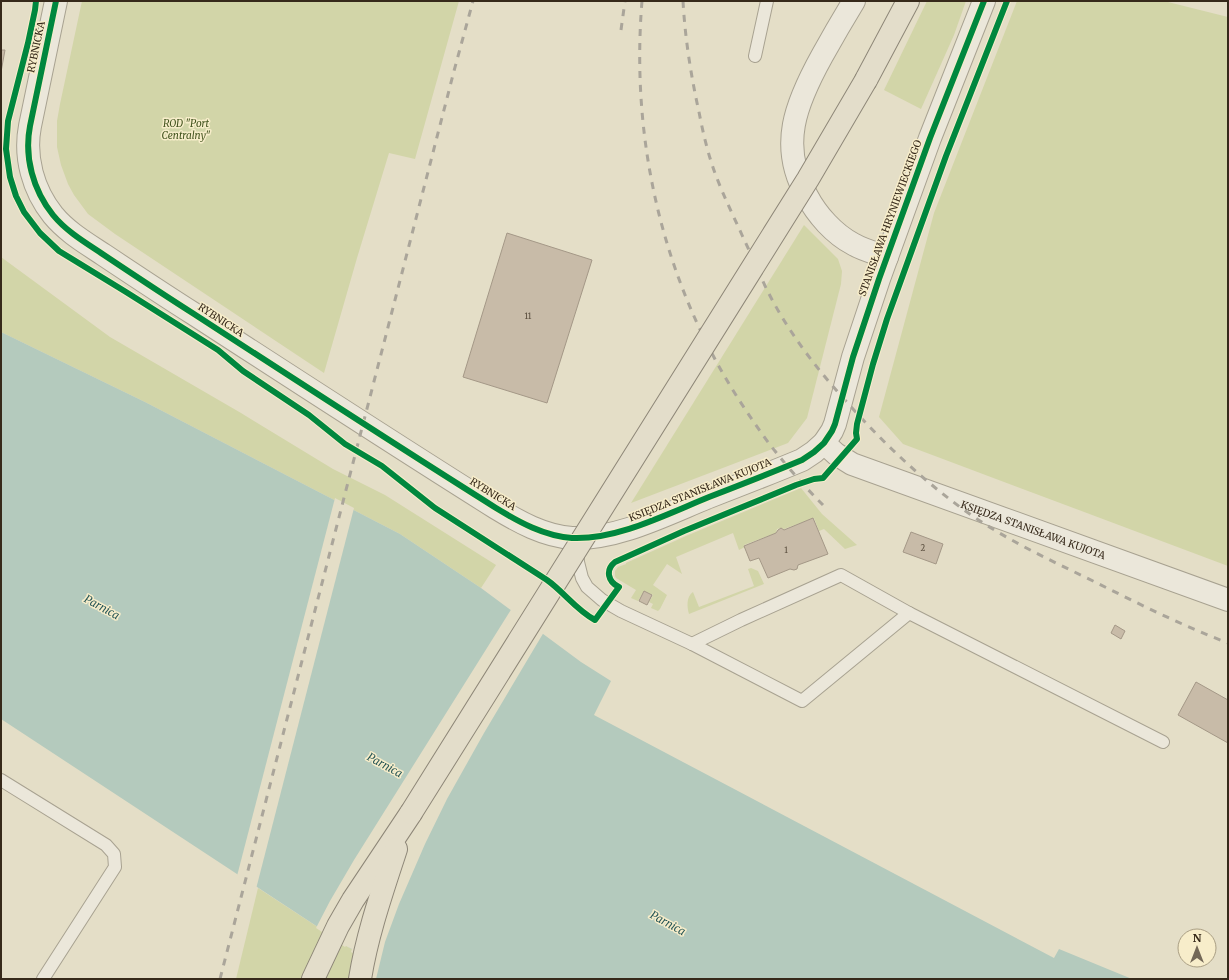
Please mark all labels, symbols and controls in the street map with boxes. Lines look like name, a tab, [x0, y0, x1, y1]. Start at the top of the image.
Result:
street label: RYBNICKA	[24, 19, 48, 74]
park label: ROD "Port Centralny"	[162, 117, 210, 142]
street label: STANISŁAWA HRYNIEWIECKIEGO	[856, 138, 924, 298]
street label: RYBNICKA	[196, 300, 247, 340]
house number: 11	[525, 311, 532, 321]
street label: KSIĘDZA STANISŁAWA KUJOTA	[627, 455, 774, 525]
street label: RYBNICKA	[467, 475, 519, 514]
street label: KSIĘDZA STANISŁAWA KUJOTA	[959, 497, 1108, 562]
house number: 2	[921, 543, 926, 553]
house number: 1	[784, 545, 788, 555]
water label: Parnica	[82, 592, 122, 622]
water label: Parnica	[365, 750, 405, 780]
water label: Parnica	[648, 908, 688, 938]
north arrow	[1177, 928, 1217, 968]
text: N	[1193, 931, 1202, 945]

